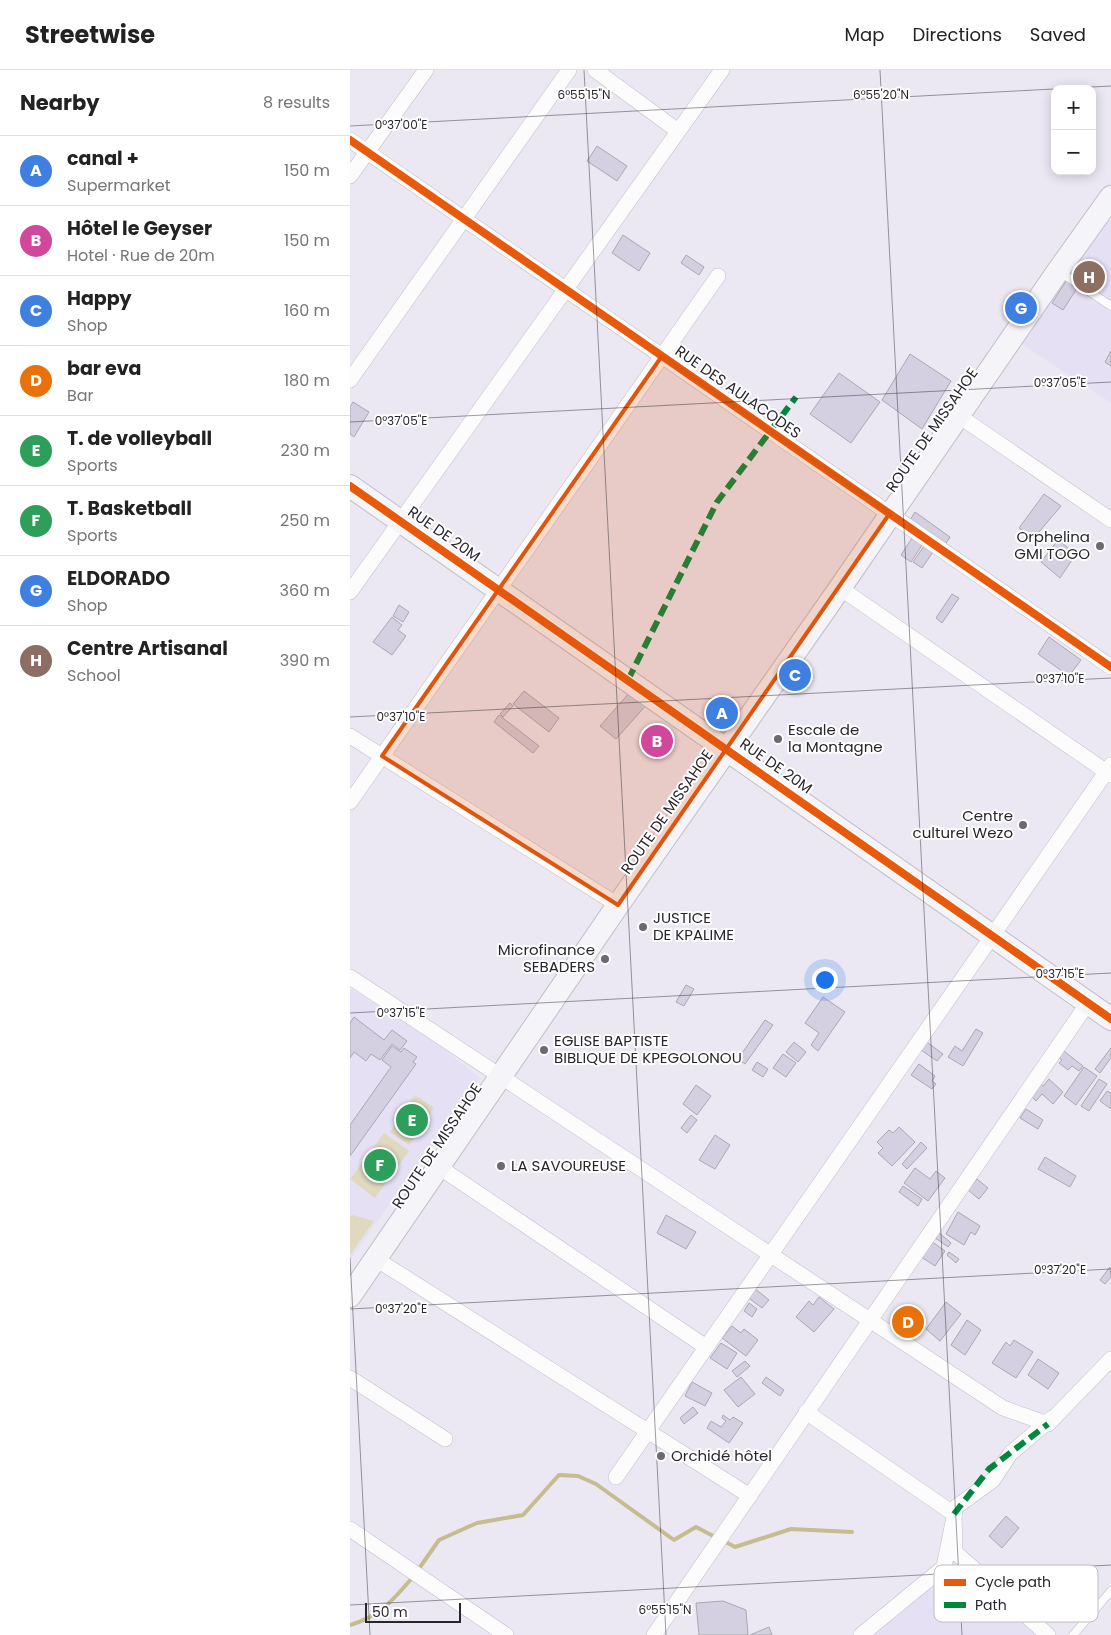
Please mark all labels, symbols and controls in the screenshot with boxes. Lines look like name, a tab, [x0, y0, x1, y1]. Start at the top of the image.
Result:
text: Streetwise	[25, 18, 155, 51]
text: Map	[845, 22, 884, 47]
text: Directions	[912, 22, 1002, 47]
text: Saved	[1030, 22, 1086, 47]
map controls	[1051, 85, 1096, 175]
button: +	[1051, 85, 1096, 130]
text: 6°55'15"N	[558, 86, 610, 103]
text: 6°55'20"N	[853, 86, 909, 103]
text: Nearby	[20, 88, 100, 117]
text: 8 results	[263, 91, 330, 114]
text: 0°37'00"E	[375, 116, 427, 133]
button: −	[1051, 130, 1096, 175]
text: canal +	[67, 145, 139, 172]
text: A	[30, 159, 42, 182]
text: 150 m	[284, 159, 330, 182]
text: Supermarket	[67, 174, 171, 197]
text: Hôtel le Geyser	[67, 215, 212, 242]
text: B	[31, 229, 41, 252]
text: 150 m	[284, 229, 330, 252]
text: Hotel · Rue de 20m	[67, 244, 215, 267]
pin: H	[1073, 258, 1105, 296]
text: Happy	[67, 285, 132, 312]
pin: G	[1005, 289, 1037, 327]
text: C	[30, 299, 42, 322]
text: 160 m	[284, 299, 330, 322]
text: Shop	[67, 314, 108, 337]
street label: RUE DES AULACODES	[671, 340, 805, 443]
text: bar eva	[67, 355, 141, 382]
street label: ROUTE DE MISSAHOE	[881, 363, 982, 496]
text: D	[30, 369, 42, 392]
text: 180 m	[284, 369, 330, 392]
text: 0°37'05"E	[1034, 374, 1086, 391]
text: Bar	[67, 384, 94, 407]
text: 0°37'05"E	[375, 412, 427, 429]
text: T. de volleyball	[67, 425, 212, 452]
text: E	[32, 439, 40, 462]
text: 230 m	[281, 439, 330, 462]
text: Sports	[67, 454, 118, 477]
text: T. Basketball	[67, 495, 192, 522]
street label: RUE DE 20M	[404, 501, 485, 566]
text: F	[32, 509, 40, 532]
text: 250 m	[280, 509, 330, 532]
text: Sports	[67, 524, 118, 547]
place label: Orphelina GMI TOGO	[1014, 526, 1090, 564]
marker: Orphelina GMI TOGO	[1094, 540, 1106, 552]
text: ELDORADO	[67, 565, 170, 592]
text: G	[30, 579, 42, 602]
text: 360 m	[280, 579, 330, 602]
text: Shop	[67, 594, 108, 617]
text: Centre Artisanal	[67, 635, 228, 662]
text: H	[30, 649, 42, 672]
text: 390 m	[280, 649, 330, 672]
pin: C	[779, 656, 811, 694]
text: School	[67, 664, 121, 687]
text: 0°37'10"E	[1035, 670, 1085, 687]
pin: A	[706, 694, 738, 732]
text: 0°37'10"E	[376, 708, 426, 725]
place label: Escale de la Montagne	[788, 719, 883, 757]
pin: B	[641, 722, 673, 760]
street label: RUE DE 20M	[736, 733, 817, 798]
marker: Escale de la Montagne	[772, 733, 784, 745]
street label: ROUTE DE MISSAHOE	[616, 745, 717, 878]
place label: Centre culturel Wezo	[913, 805, 1013, 843]
marker: Centre culturel Wezo	[1017, 819, 1029, 831]
place label: JUSTICE DE KPALIME	[653, 907, 734, 945]
marker: JUSTICE DE KPALIME	[637, 921, 649, 933]
place label: Microfinance SEBADERS	[498, 939, 595, 977]
marker: Microfinance SEBADERS	[599, 953, 611, 965]
text: 0°37'15"E	[1035, 965, 1085, 982]
your location	[812, 967, 838, 993]
text: 0°37'15"E	[376, 1004, 426, 1021]
place label: EGLISE BAPTISTE BIBLIQUE DE KPEGOLONOU	[554, 1030, 742, 1068]
marker: EGLISE BAPTISTE BIBLIQUE DE KPEGOLONOU	[538, 1044, 550, 1056]
street label: ROUTE DE MISSAHOE	[388, 1080, 486, 1212]
pin: E	[396, 1101, 428, 1139]
pin: F	[364, 1146, 396, 1184]
place label: LA SAVOUREUSE	[511, 1155, 626, 1176]
marker: LA SAVOUREUSE	[495, 1160, 507, 1172]
text: 0°37'20"E	[1034, 1261, 1086, 1278]
text: 0°37'20"E	[375, 1300, 427, 1317]
pin: D	[892, 1303, 924, 1341]
place label: Orchidé hôtel	[671, 1445, 772, 1466]
marker: Orchidé hôtel	[655, 1450, 667, 1462]
legend	[934, 1565, 1098, 1622]
text: Cycle path	[975, 1572, 1051, 1592]
text: Path	[975, 1595, 1007, 1615]
scale bar	[365, 1600, 461, 1623]
text: 6°55'15"N	[639, 1601, 691, 1618]
text: 50 m	[372, 1602, 408, 1622]

